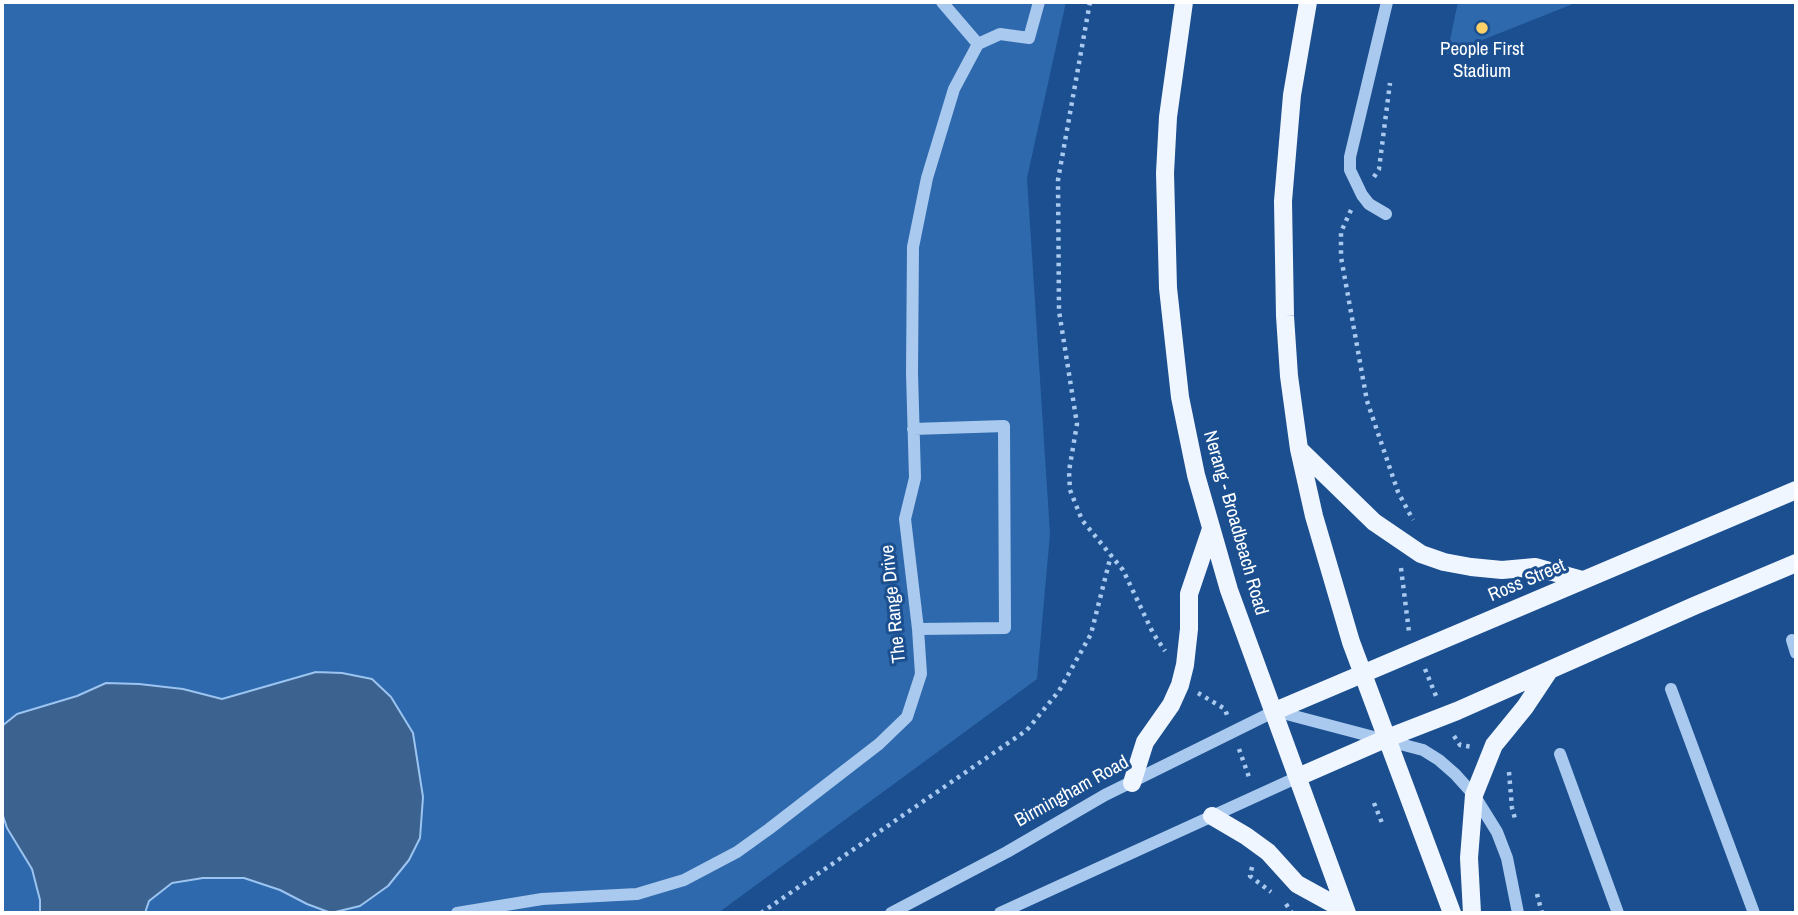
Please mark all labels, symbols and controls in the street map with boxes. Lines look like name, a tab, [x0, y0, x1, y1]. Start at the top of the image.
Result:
marker: People First Stadium	[1474, 20, 1490, 36]
place label: People First Stadium	[1440, 39, 1524, 83]
street label: Nerang - Broadbeach Road	[1198, 428, 1272, 618]
street label: The Range Drive	[876, 544, 912, 664]
street label: Ross Street	[1485, 555, 1569, 607]
street label: Birmingham Road	[1011, 751, 1133, 833]

